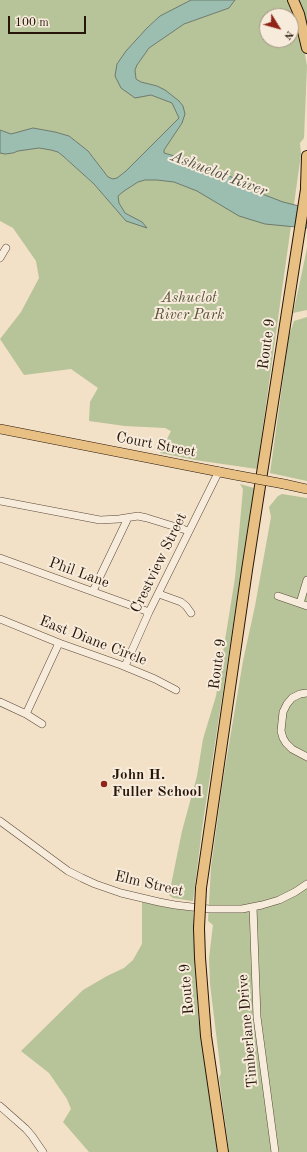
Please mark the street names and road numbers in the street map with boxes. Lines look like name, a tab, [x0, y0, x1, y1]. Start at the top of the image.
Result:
street label: Route 9	[255, 317, 279, 371]
street label: Court Street	[115, 428, 197, 462]
street label: Crestview Street	[127, 510, 191, 616]
street label: Phil Lane	[46, 554, 112, 592]
street label: East Diane Circle	[37, 612, 149, 670]
street label: Route 9	[206, 637, 230, 691]
street label: Elm Street	[113, 867, 185, 901]
street label: Route 9	[176, 963, 198, 1015]
street label: Timberlane Drive	[234, 973, 262, 1089]

